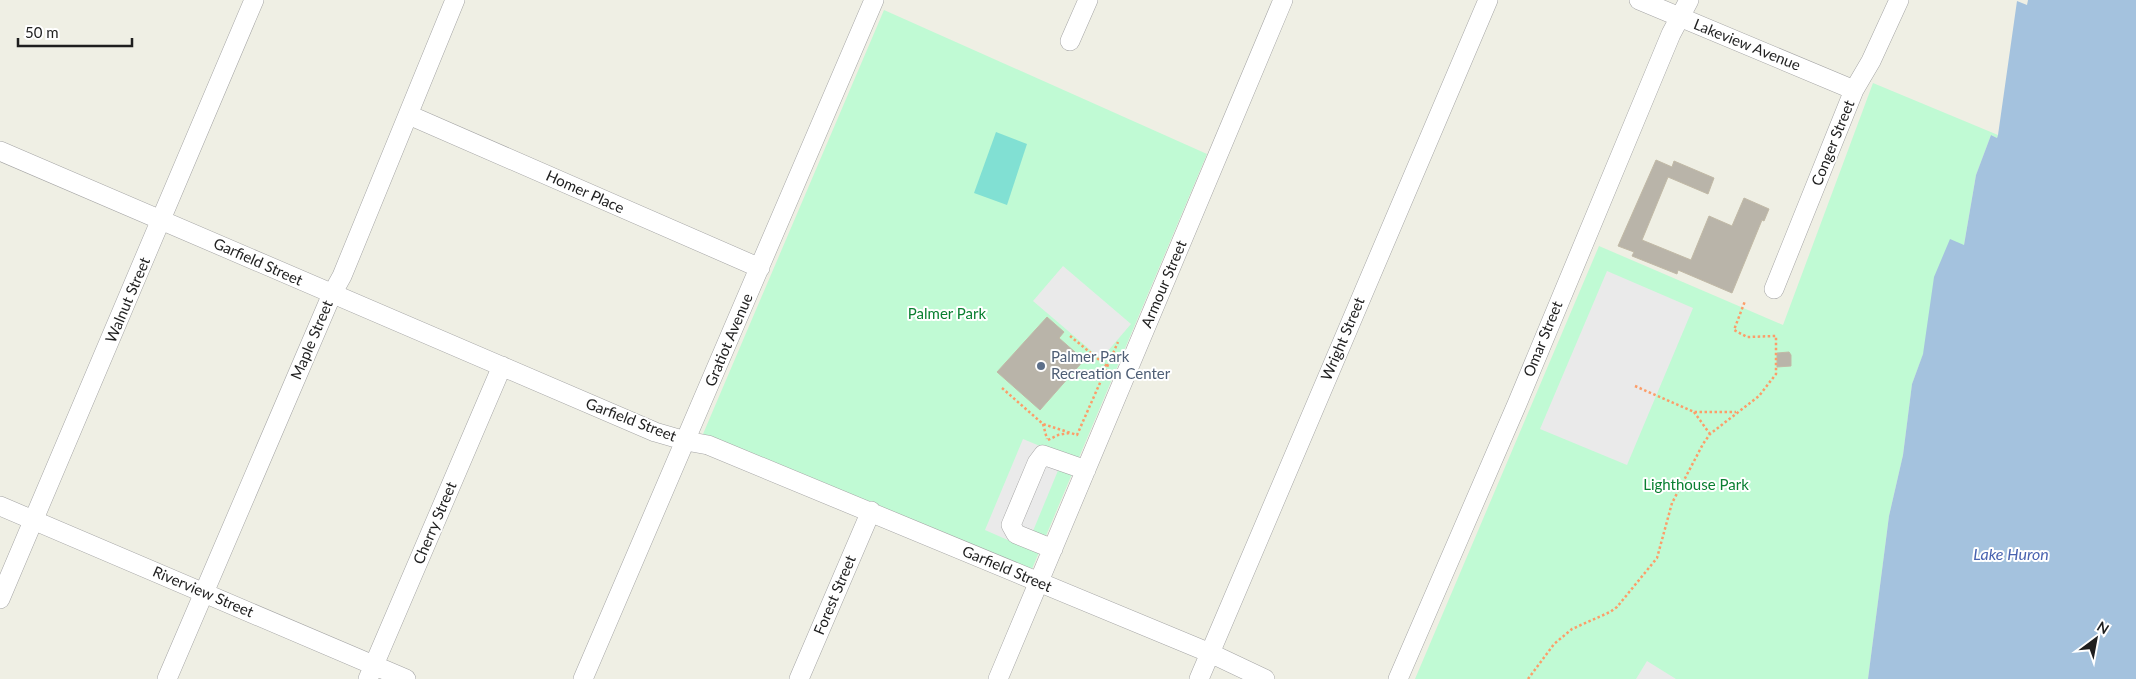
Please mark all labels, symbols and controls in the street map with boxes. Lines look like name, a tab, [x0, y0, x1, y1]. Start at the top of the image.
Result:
street label: Lakeview Avenue	[1691, 14, 1804, 74]
scale bar	[18, 15, 131, 47]
text: 50 m	[25, 23, 59, 41]
street label: Conger Street	[1807, 97, 1858, 188]
street label: Homer Place	[543, 166, 627, 216]
street label: Garfield Street	[211, 233, 306, 289]
street label: Armour Street	[1137, 237, 1190, 330]
street label: Walnut Street	[101, 254, 153, 345]
street label: Gratiot Avenue	[700, 290, 756, 389]
street label: Wright Street	[1316, 294, 1368, 383]
street label: Maple Street	[286, 297, 336, 382]
street label: Omar Street	[1519, 298, 1566, 379]
park label: Palmer Park	[908, 304, 987, 322]
place label: Palmer Park Recreation Center	[1051, 347, 1171, 382]
marker: Palmer Park Recreation Center	[1035, 360, 1047, 372]
street label: Garfield Street	[584, 394, 680, 445]
park label: Lighthouse Park	[1643, 475, 1749, 493]
street label: Cherry Street	[409, 478, 460, 567]
street label: Garfield Street	[960, 541, 1055, 595]
water label: Lake Huron	[1973, 544, 2049, 563]
street label: Forest Street	[809, 552, 859, 637]
street label: Riverview Street	[150, 562, 257, 621]
north arrow	[2071, 614, 2121, 664]
text: N	[2094, 617, 2112, 638]

